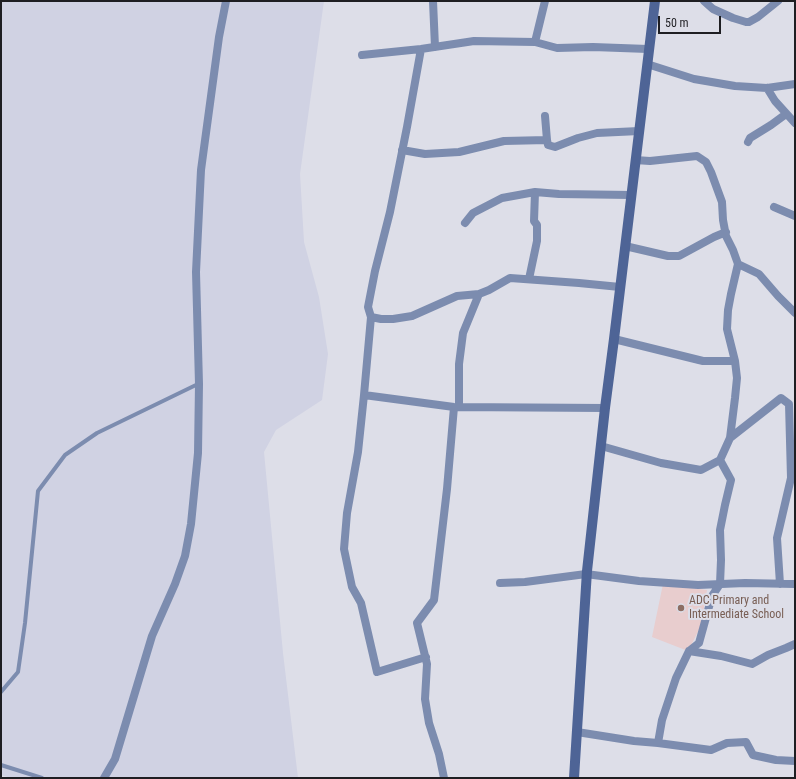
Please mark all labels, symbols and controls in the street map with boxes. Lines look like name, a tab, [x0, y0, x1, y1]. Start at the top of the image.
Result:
scale bar	[660, 8, 723, 34]
text: 50 m	[665, 16, 689, 30]
place label: ADC Primary and Intermediate School	[689, 594, 784, 622]
marker: ADC Primary and Intermediate School	[676, 603, 686, 613]

